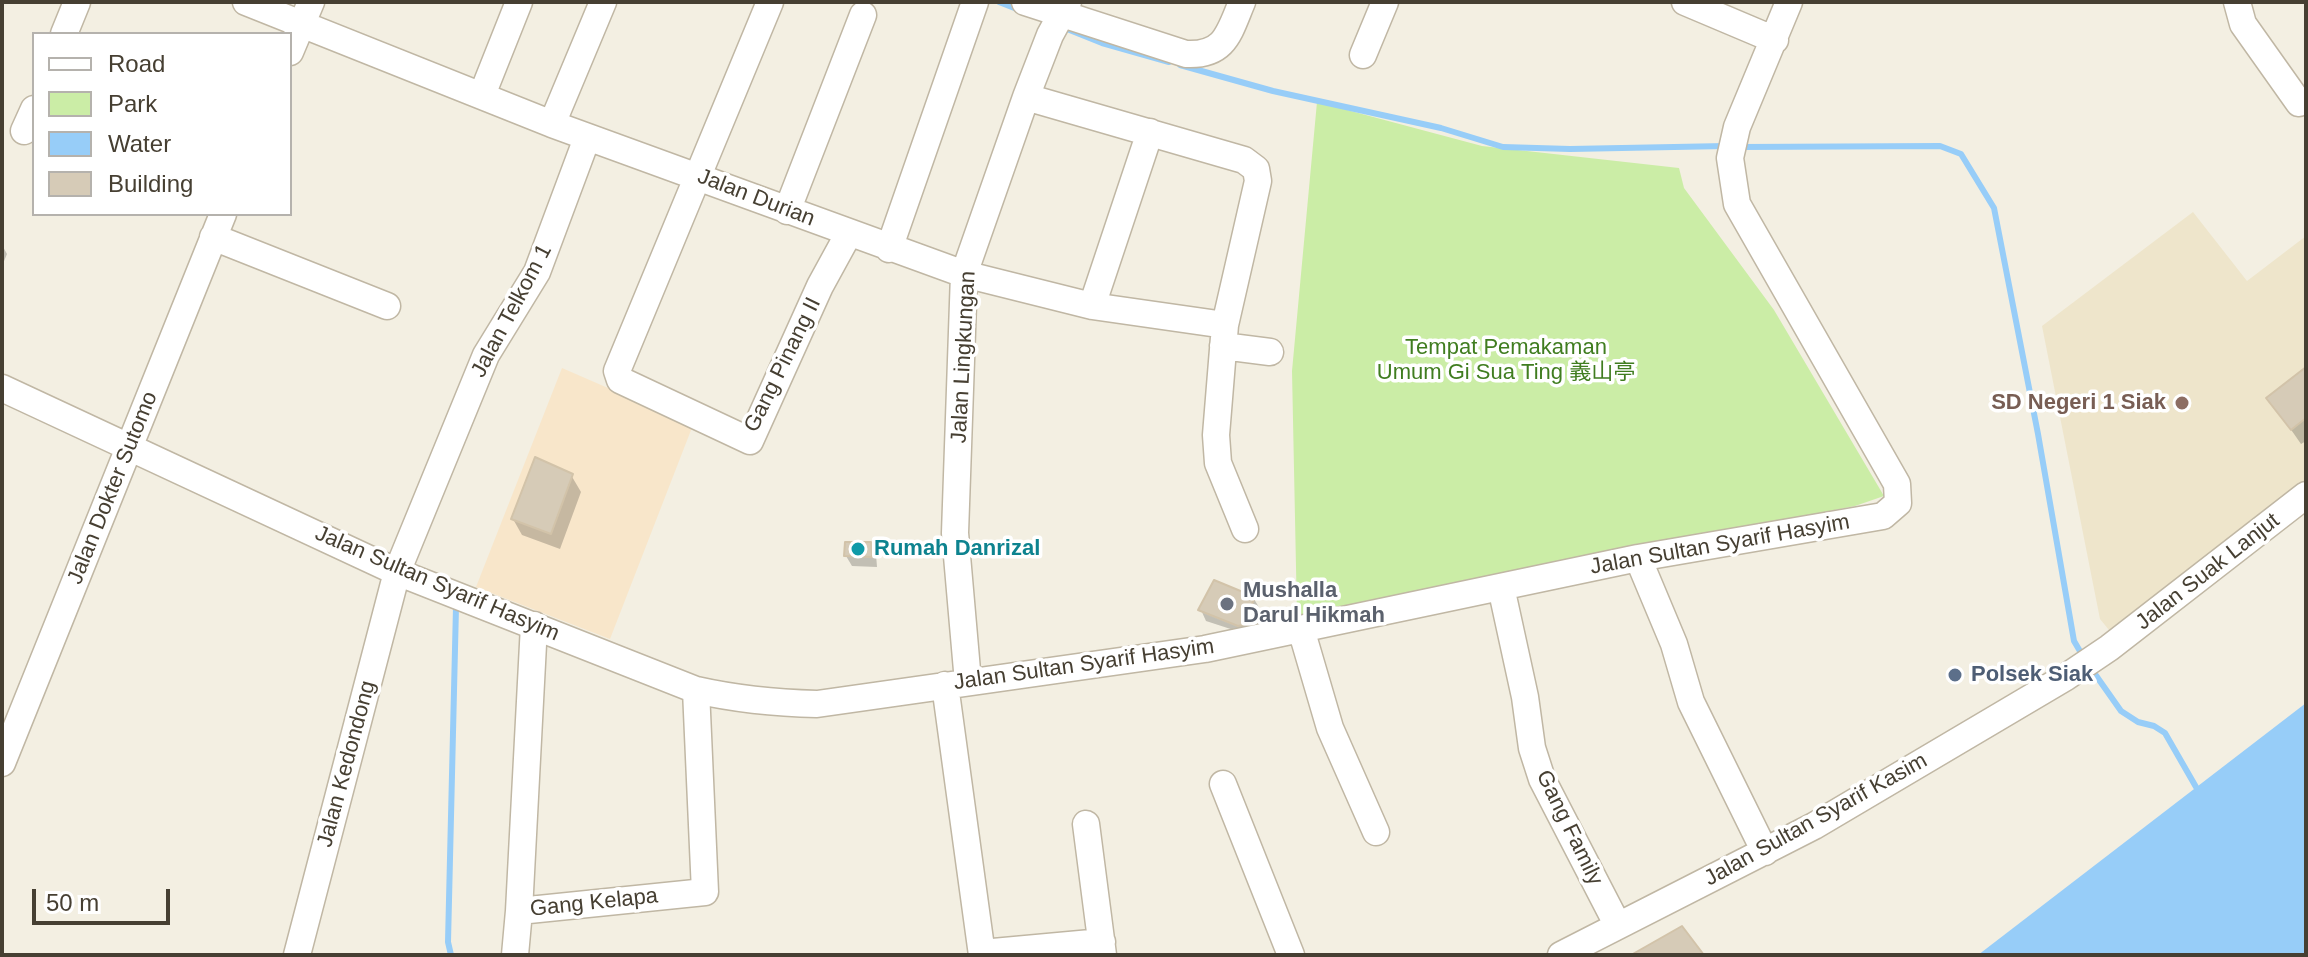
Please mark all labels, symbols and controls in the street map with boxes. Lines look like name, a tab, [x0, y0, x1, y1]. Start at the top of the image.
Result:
legend	[32, 32, 292, 216]
text: Road	[108, 50, 165, 77]
text: Park	[108, 90, 157, 117]
text: Water	[108, 130, 171, 157]
street label: Jalan Durian	[694, 164, 818, 232]
text: Building	[108, 170, 193, 197]
street label: Jalan Telkom 1	[466, 240, 558, 382]
street label: Jalan Lingkungan	[946, 270, 982, 444]
street label: Gang Pinang II	[739, 293, 827, 437]
park label: Tempat Pemakaman Umum Gi Sua Ting 義山亭	[1377, 335, 1635, 386]
street label: Jalan Dokter Sutomo	[62, 388, 164, 588]
place label: SD Negeri 1 Siak	[1991, 390, 2166, 416]
marker: SD Negeri 1 Siak	[2173, 394, 2191, 412]
street label: Jalan Suak Lanjut	[2131, 508, 2285, 636]
street label: Jalan Sultan Syarif Hasyim	[1588, 509, 1852, 581]
street label: Jalan Sultan Syarif Hasyim	[311, 520, 563, 648]
place label: Rumah Danrizal	[874, 536, 1040, 562]
marker: Rumah Danrizal	[849, 540, 867, 558]
place label: Mushalla Darul Hikmah	[1243, 578, 1385, 630]
marker: Mushalla Darul Hikmah	[1218, 595, 1236, 613]
street label: Jalan Sultan Syarif Hasyim	[952, 634, 1216, 696]
place label: Polsek Siak	[1971, 662, 2093, 688]
marker: Polsek Siak	[1946, 666, 1964, 684]
street label: Jalan Kedondong	[312, 678, 382, 850]
street label: Jalan Sultan Syarif Kasim	[1700, 748, 1932, 892]
street label: Gang Family	[1530, 766, 1608, 890]
scale bar	[36, 873, 174, 923]
street label: Gang Kelapa	[529, 883, 659, 923]
text: 50 m	[46, 889, 99, 916]

